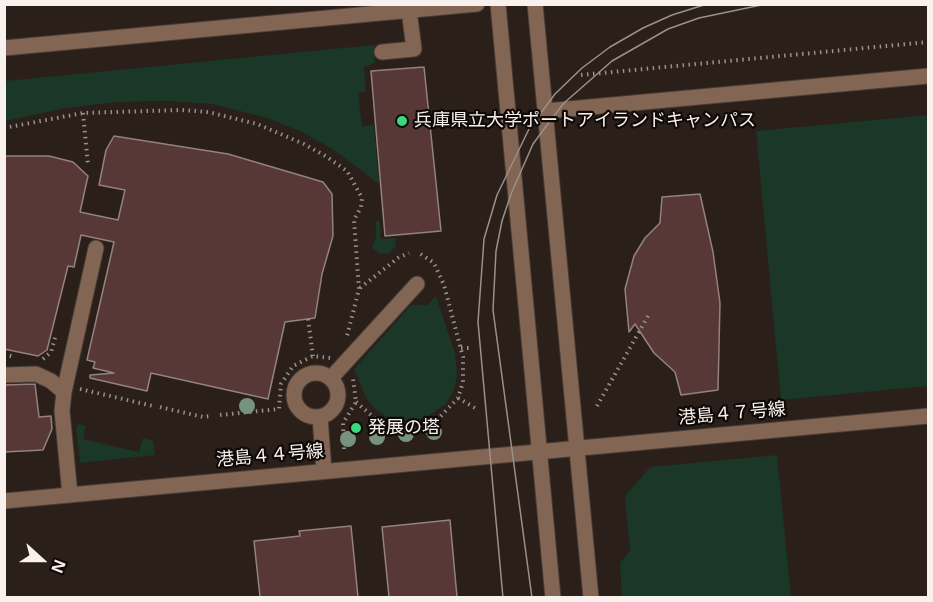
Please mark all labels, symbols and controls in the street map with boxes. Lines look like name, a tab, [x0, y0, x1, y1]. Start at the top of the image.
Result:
place label: 兵庫県立大学ポートアイランドキャンパス	[414, 110, 756, 132]
marker: 兵庫県立大学ポートアイランドキャンパス	[395, 114, 409, 128]
street label: 港島４７号線	[677, 399, 787, 429]
place label: 発展の塔	[368, 417, 440, 439]
marker: 発展の塔	[349, 421, 363, 435]
street label: 港島４４号線	[215, 441, 325, 471]
north arrow	[12, 530, 72, 590]
text: N	[46, 556, 71, 576]

